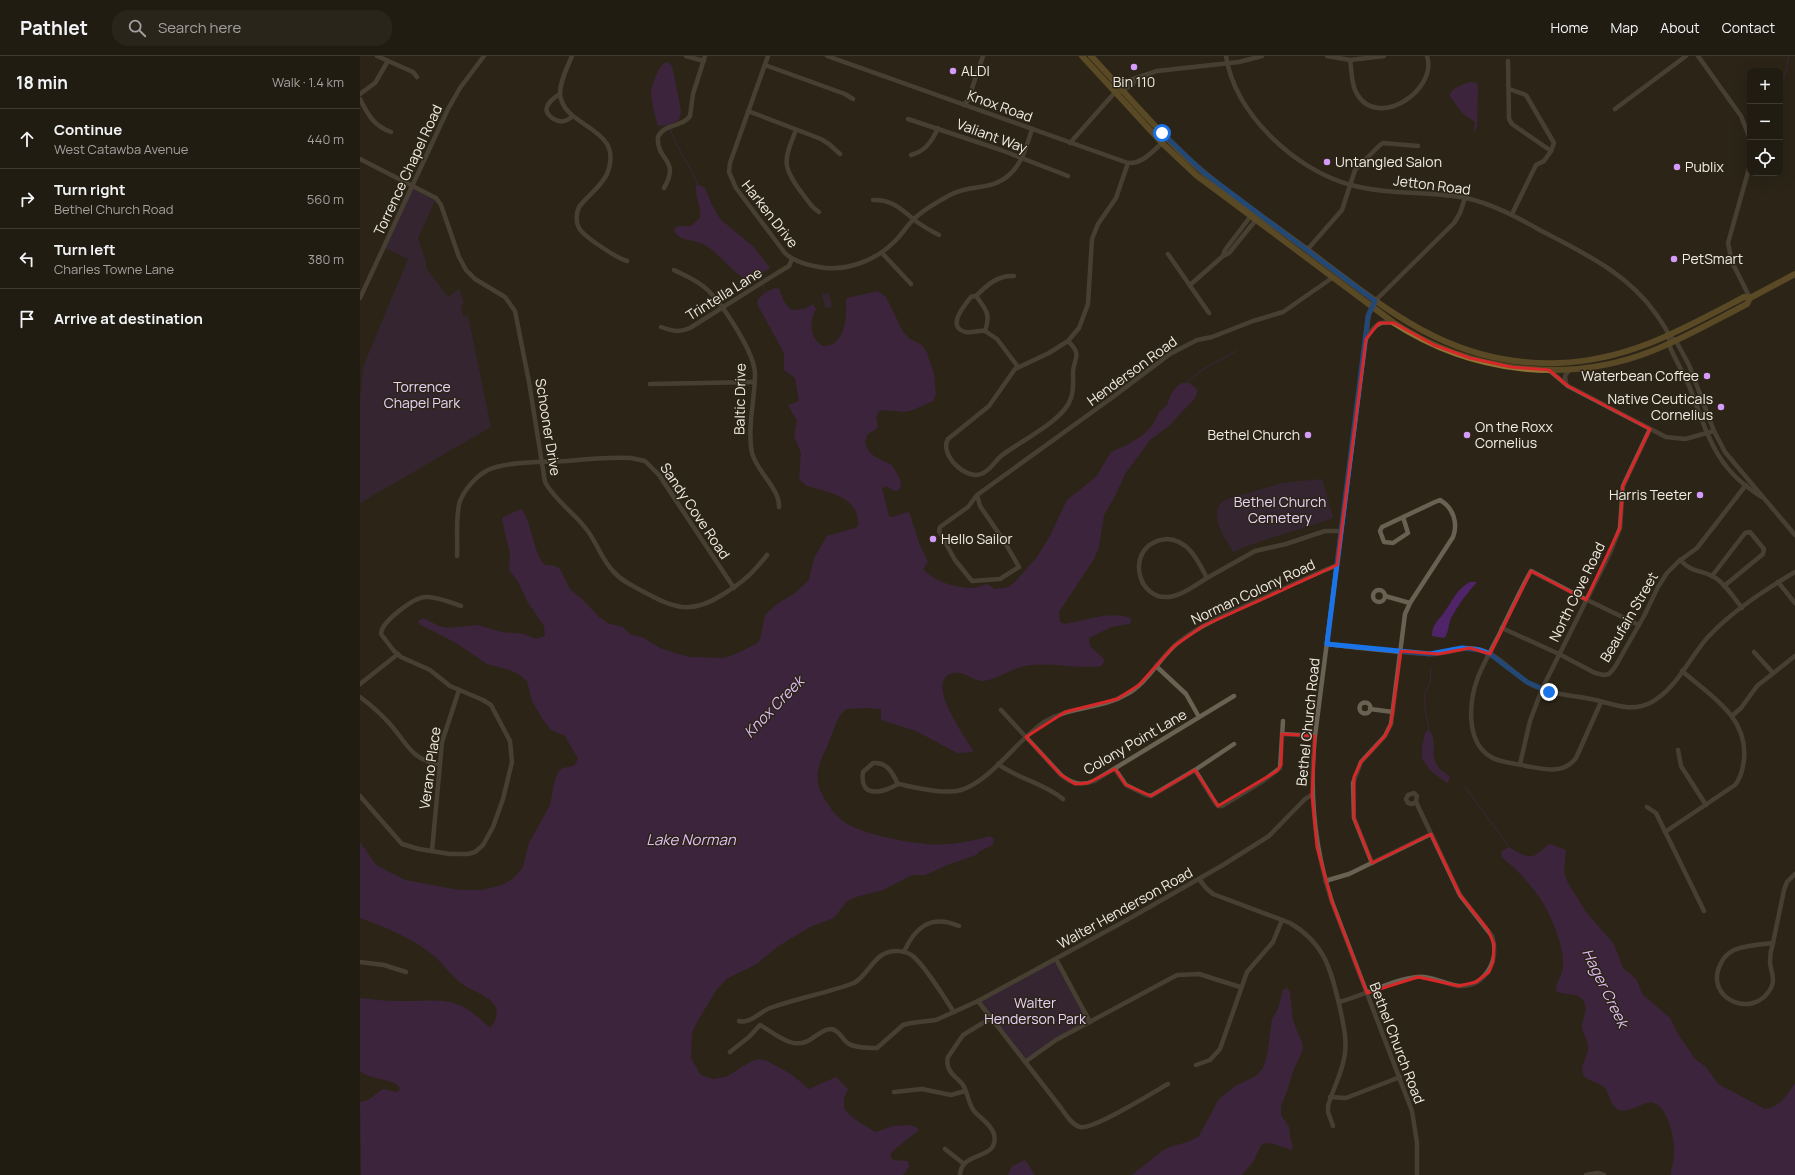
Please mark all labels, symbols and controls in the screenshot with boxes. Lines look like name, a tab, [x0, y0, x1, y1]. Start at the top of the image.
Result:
search box	[112, 10, 392, 46]
text: Pathlet	[20, 15, 88, 41]
icon: search	[126, 17, 148, 39]
text: Search here	[158, 17, 241, 38]
text: Home	[1551, 18, 1588, 37]
text: Map	[1610, 18, 1638, 37]
text: About	[1660, 18, 1700, 37]
text: Contact	[1722, 18, 1775, 37]
place label: ALDI	[961, 61, 990, 80]
marker: Bin 110	[1129, 62, 1139, 72]
marker: ALDI	[948, 66, 958, 76]
map controls	[1747, 68, 1783, 176]
button: +	[1747, 68, 1783, 104]
text: 18 min	[16, 71, 68, 94]
place label: Bin 110	[1113, 72, 1155, 91]
text: Walk · 1.4 km	[272, 73, 344, 91]
street label: Knox Road	[965, 85, 1035, 126]
street label: Torrence Chapel Road	[369, 101, 446, 238]
button: −	[1747, 104, 1783, 140]
street label: Valiant Way	[954, 114, 1031, 157]
text: Continue	[54, 119, 122, 140]
route start	[1153, 124, 1171, 142]
icon: ahead	[16, 128, 38, 150]
text: 440 m	[307, 130, 344, 148]
text: West Catawba Avenue	[54, 140, 188, 158]
button: locate	[1747, 140, 1783, 176]
place label: Untangled Salon	[1335, 152, 1442, 171]
marker: Untangled Salon	[1322, 157, 1332, 167]
place label: Publix	[1685, 157, 1725, 176]
marker: Publix	[1672, 162, 1682, 172]
street label: Jetton Road	[1392, 170, 1472, 199]
street label: Harken Drive	[738, 176, 803, 251]
text: Turn right	[54, 179, 125, 200]
icon: right	[16, 188, 38, 210]
text: 560 m	[307, 190, 344, 208]
text: Bethel Church Road	[54, 200, 173, 218]
text: Turn left	[54, 239, 116, 260]
icon: left	[16, 248, 38, 270]
place label: PetSmart	[1682, 249, 1744, 268]
text: 380 m	[308, 250, 344, 268]
marker: PetSmart	[1669, 254, 1679, 264]
text: Charles Towne Lane	[54, 260, 174, 278]
street label: Trintella Lane	[682, 263, 765, 324]
icon: arrive	[16, 308, 38, 330]
text: Arrive at destination	[54, 308, 203, 329]
street label: Henderson Road	[1083, 331, 1181, 410]
street label: Baltic Drive	[729, 363, 750, 435]
place label: Waterbean Coffee	[1581, 366, 1699, 385]
marker: Waterbean Coffee	[1702, 371, 1712, 381]
park label: Torrence Chapel Park	[384, 377, 461, 412]
street label: Schooner Drive	[531, 377, 566, 477]
place label: Native Ceuticals Cornelius	[1607, 389, 1713, 424]
marker: Native Ceuticals Cornelius	[1716, 402, 1726, 412]
place label: On the Roxx Cornelius	[1475, 417, 1553, 452]
place label: Bethel Church	[1207, 425, 1300, 444]
marker: Bethel Church	[1303, 430, 1313, 440]
marker: On the Roxx Cornelius	[1462, 430, 1472, 440]
street label: Sandy Cove Road	[656, 459, 735, 563]
place label: Harris Teeter	[1609, 485, 1692, 504]
marker: Harris Teeter	[1695, 490, 1705, 500]
park label: Bethel Church Cemetery	[1234, 492, 1326, 527]
place label: Hello Sailor	[941, 529, 1013, 548]
marker: Hello Sailor	[928, 534, 938, 544]
street label: North Cove Road	[1544, 539, 1609, 645]
street label: Norman Colony Road	[1188, 554, 1318, 629]
street label: Beaufain Street	[1595, 568, 1662, 665]
street label: Bethel Church Road	[1291, 657, 1324, 787]
water label: Knox Creek	[739, 669, 810, 742]
route end	[1540, 683, 1558, 701]
street label: Colony Point Lane	[1080, 704, 1190, 779]
street label: Verano Place	[414, 726, 445, 810]
water label: Lake Norman	[646, 829, 737, 850]
street label: Walter Henderson Road	[1054, 862, 1196, 953]
water label: Hager Creek	[1577, 945, 1635, 1033]
street label: Bethel Church Road	[1366, 979, 1429, 1106]
park label: Walter Henderson Park	[984, 993, 1087, 1028]

